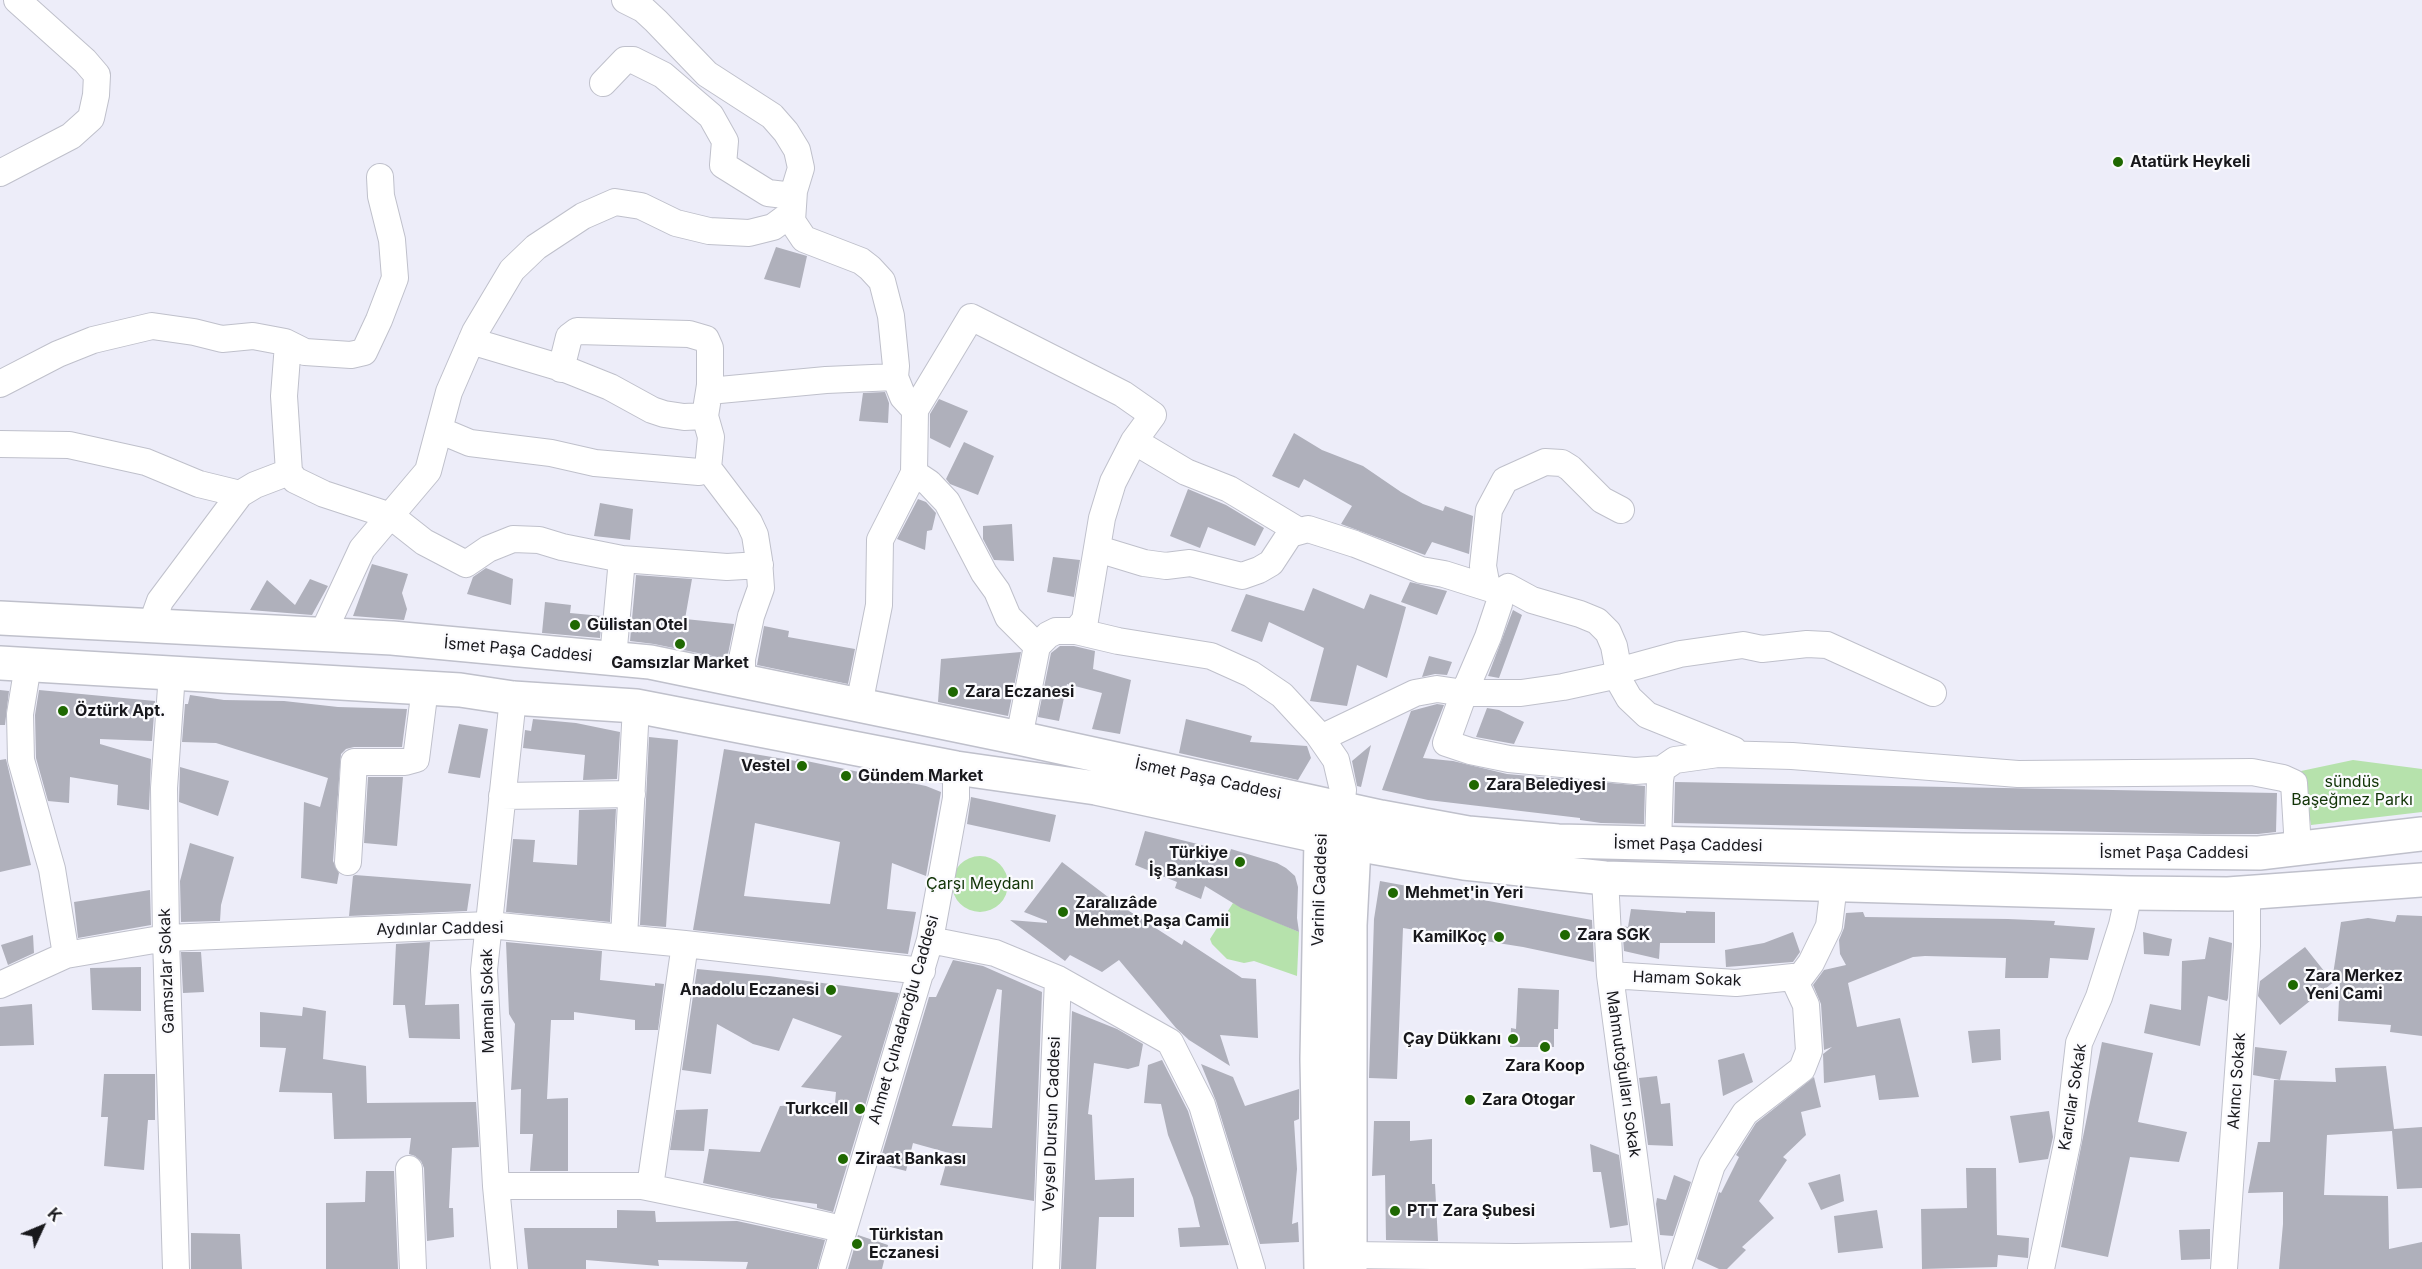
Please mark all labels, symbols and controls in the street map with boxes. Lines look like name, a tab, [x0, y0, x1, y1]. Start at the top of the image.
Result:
place label: Atatürk Heykeli	[2130, 152, 2250, 172]
marker: Atatürk Heykeli	[2111, 155, 2125, 169]
place label: Gülistan Otel	[587, 615, 687, 635]
marker: Gülistan Otel	[568, 618, 582, 632]
street label: İsmet Paşa Caddesi	[443, 634, 593, 666]
marker: Gamsızlar Market	[673, 637, 687, 651]
place label: Gamsızlar Market	[611, 653, 749, 673]
place label: Zara Eczanesi	[965, 682, 1074, 702]
marker: Zara Eczanesi	[946, 685, 960, 699]
place label: Öztürk Apt.	[75, 701, 165, 721]
marker: Öztürk Apt.	[56, 704, 70, 718]
street label: İsmet Paşa Caddesi	[1133, 754, 1283, 804]
place label: Vestel	[741, 756, 790, 776]
marker: Vestel	[795, 759, 809, 773]
place label: Gündem Market	[858, 766, 983, 786]
marker: Gündem Market	[839, 769, 853, 783]
park label: sündüs Başeğmez Parkı	[2291, 772, 2413, 810]
place label: Zara Belediyesi	[1486, 775, 1606, 795]
marker: Zara Belediyesi	[1467, 778, 1481, 792]
street label: Varinli Caddesi	[1308, 833, 1332, 947]
street label: İsmet Paşa Caddesi	[1613, 834, 1763, 856]
place label: Türkiye İş Bankası	[1149, 843, 1228, 881]
street label: İsmet Paşa Caddesi	[2100, 843, 2248, 863]
marker: Türkiye İş Bankası	[1233, 855, 1247, 869]
park label: Çarşı Meydanı	[926, 874, 1034, 894]
place label: Mehmet'in Yeri	[1405, 883, 1523, 903]
marker: Mehmet'in Yeri	[1386, 886, 1400, 900]
place label: Zaralızâde Mehmet Paşa Camii	[1075, 893, 1229, 931]
marker: Zaralızâde Mehmet Paşa Camii	[1056, 905, 1070, 919]
street label: Gamsızlar Sokak	[155, 908, 179, 1034]
street label: Ahmet Çuhadaroğlu Caddesi	[865, 913, 943, 1127]
street label: Aydınlar Caddesi	[376, 918, 504, 940]
place label: Zara SGK	[1577, 925, 1650, 945]
place label: KamilKoç	[1413, 927, 1487, 947]
marker: Zara SGK	[1558, 928, 1572, 942]
marker: KamilKoç	[1492, 930, 1506, 944]
street label: Mamalı Sokak	[477, 948, 499, 1054]
place label: Zara Merkez Yeni Cami	[2305, 966, 2403, 1004]
street label: Hamam Sokak	[1632, 968, 1742, 990]
marker: Zara Merkez Yeni Cami	[2286, 978, 2300, 992]
place label: Anadolu Eczanesi	[680, 980, 819, 1000]
marker: Anadolu Eczanesi	[824, 983, 838, 997]
street label: Mahmutoğulları Sokak	[1602, 989, 1644, 1159]
place label: Çay Dükkanı	[1403, 1029, 1501, 1049]
marker: Çay Dükkanı	[1506, 1032, 1520, 1046]
street label: Akıncı Sokak	[2224, 1032, 2250, 1130]
street label: Veysel Dursun Caddesi	[1039, 1036, 1065, 1212]
marker: Zara Koop	[1538, 1040, 1552, 1054]
street label: Karcılar Sokak	[2055, 1042, 2091, 1152]
place label: Zara Koop	[1505, 1056, 1585, 1076]
place label: Zara Otogar	[1482, 1090, 1575, 1110]
marker: Zara Otogar	[1463, 1093, 1477, 1107]
place label: Turkcell	[785, 1099, 848, 1119]
marker: Turkcell	[853, 1102, 867, 1116]
place label: Ziraat Bankası	[855, 1149, 966, 1169]
marker: Ziraat Bankası	[836, 1152, 850, 1166]
north arrow	[12, 1197, 72, 1257]
place label: PTT Zara Şubesi	[1407, 1201, 1535, 1221]
text: K	[44, 1203, 66, 1226]
marker: PTT Zara Şubesi	[1388, 1204, 1402, 1218]
place label: Türkistan Eczanesi	[869, 1225, 943, 1263]
marker: Türkistan Eczanesi	[850, 1237, 864, 1251]

